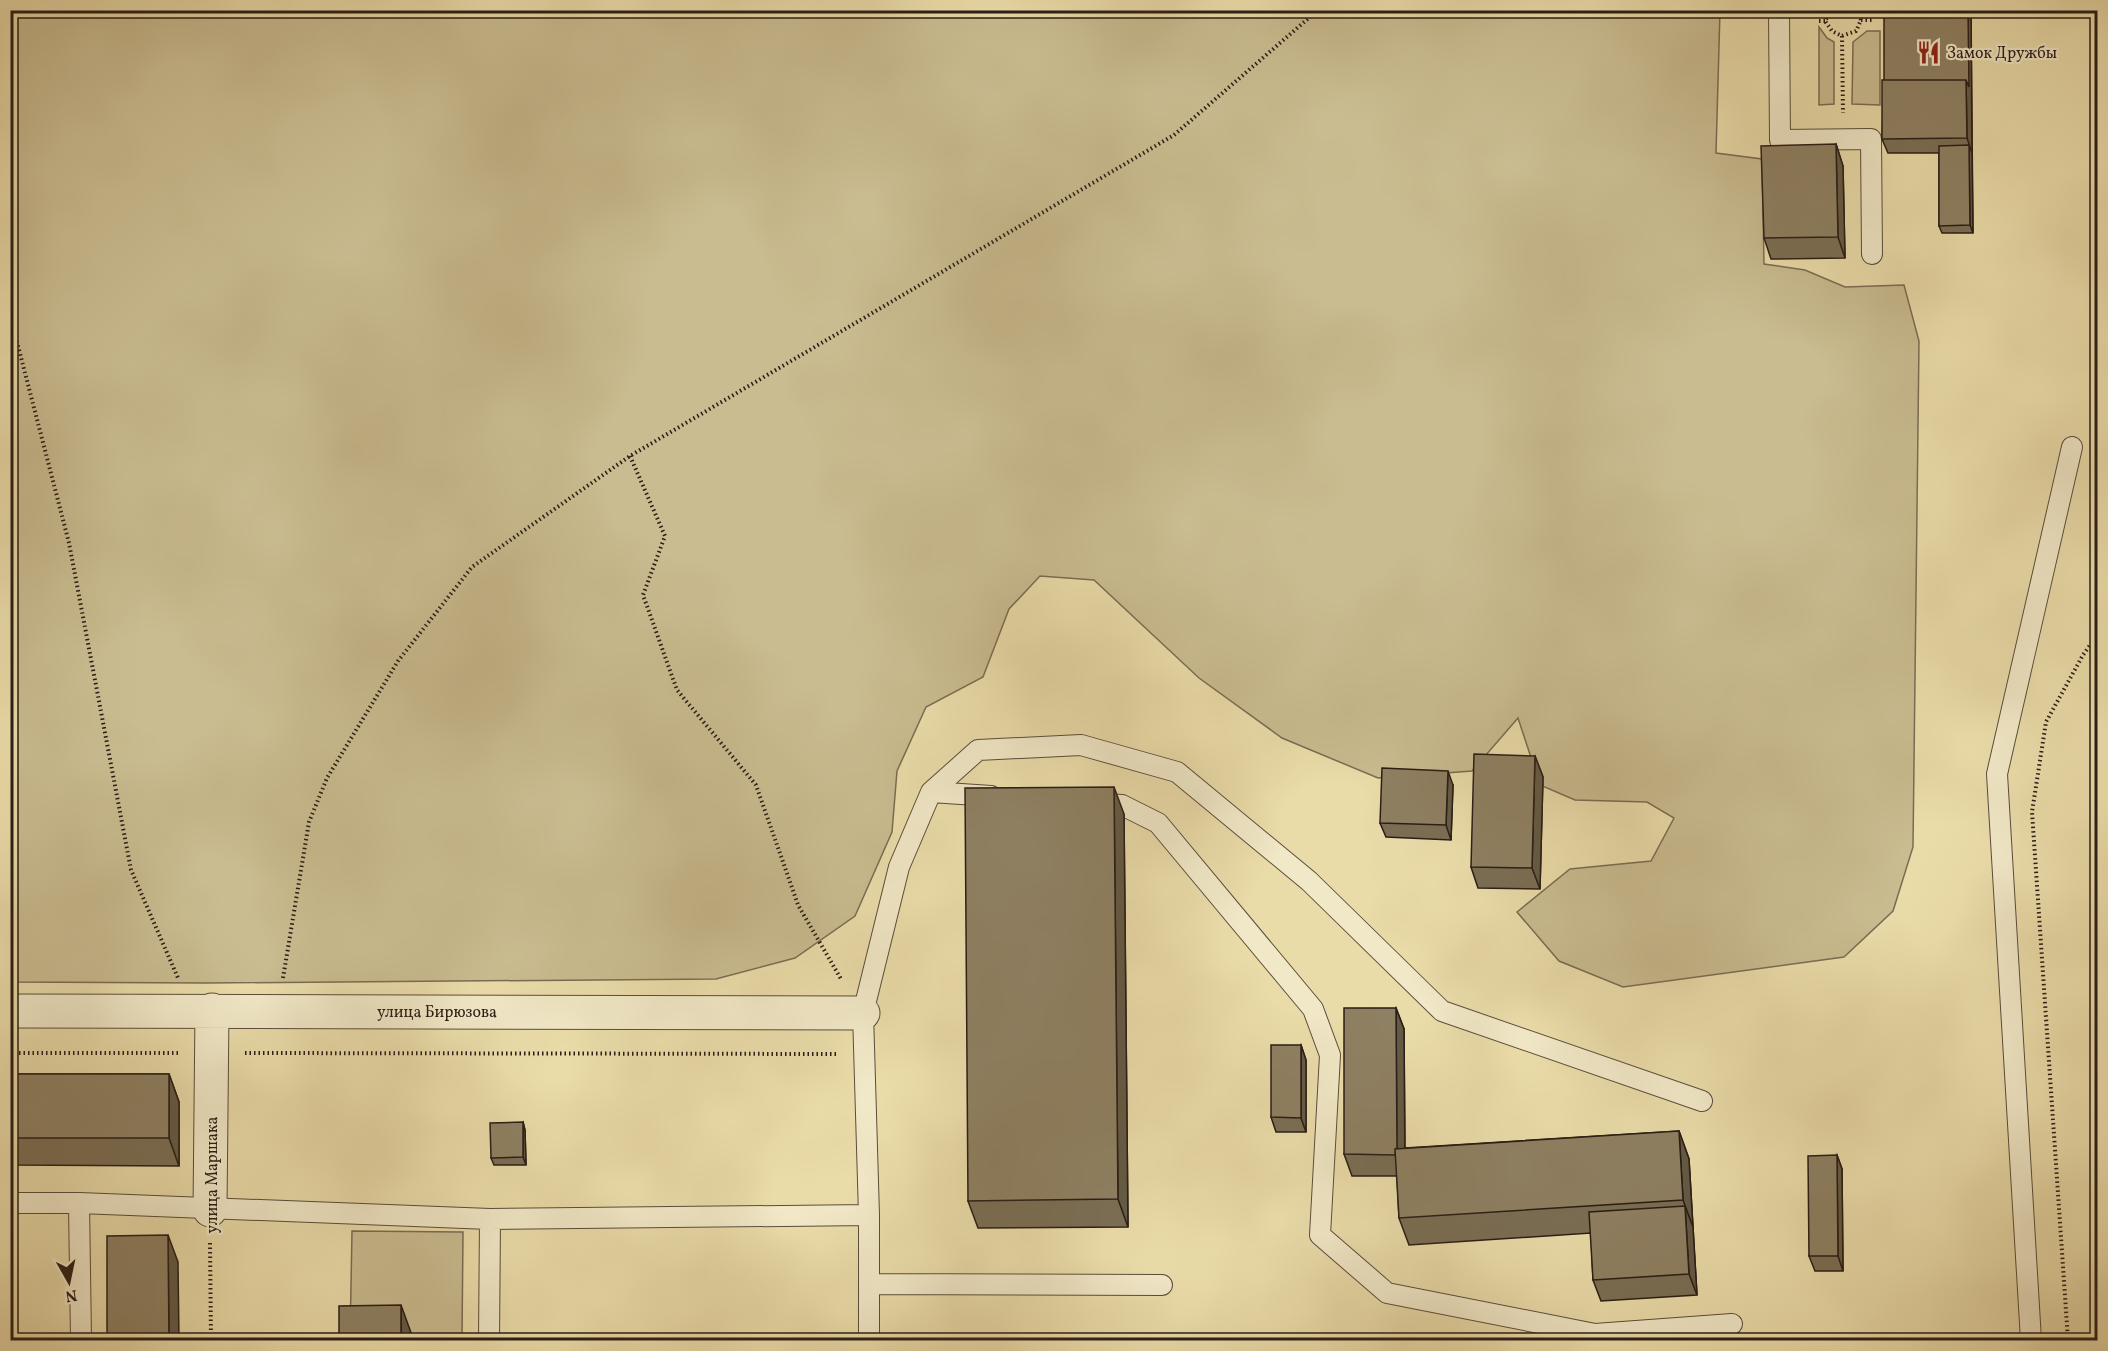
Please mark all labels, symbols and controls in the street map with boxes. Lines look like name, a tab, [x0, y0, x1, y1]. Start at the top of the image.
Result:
restaurant icon: Замок Дружбы	[1916, 39, 1942, 65]
place label: Замок Дружбы	[1947, 43, 2057, 65]
street label: улица Бирюзова	[377, 1002, 497, 1024]
street label: улица Маршака	[202, 1116, 224, 1234]
north arrow	[39, 1252, 99, 1312]
text: N	[63, 1283, 78, 1307]

